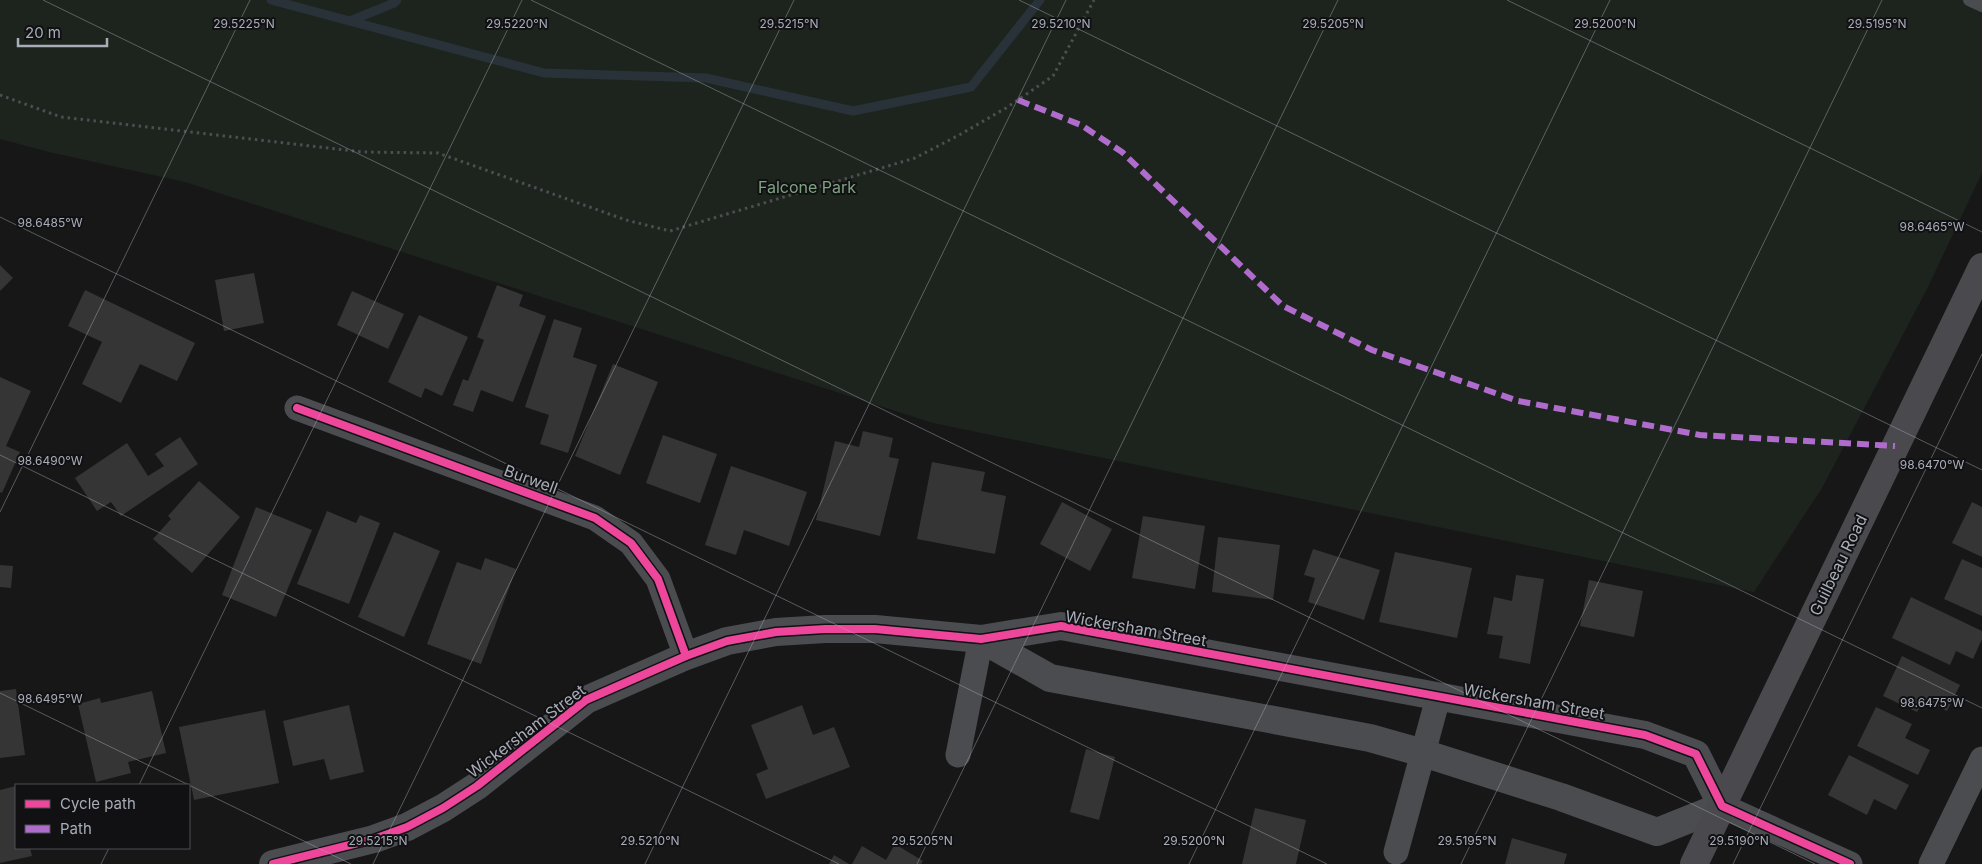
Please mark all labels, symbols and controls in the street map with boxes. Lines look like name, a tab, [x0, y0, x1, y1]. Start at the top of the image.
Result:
scale bar	[18, 15, 106, 47]
text: 29.5225°N	[213, 16, 275, 31]
text: 29.5220°N	[486, 16, 548, 31]
text: 29.5215°N	[759, 16, 819, 31]
text: 29.5210°N	[1031, 16, 1091, 31]
text: 29.5205°N	[1302, 16, 1364, 31]
text: 29.5200°N	[1574, 16, 1636, 31]
text: 29.5195°N	[1847, 16, 1907, 31]
text: 20 m	[25, 23, 61, 42]
park label: Falcone Park	[758, 177, 856, 197]
text: 98.6485°W	[18, 215, 83, 230]
text: 98.6465°W	[1900, 219, 1965, 234]
text: 98.6490°W	[17, 453, 83, 468]
text: 98.6470°W	[1900, 457, 1964, 472]
street label: Burwell	[501, 460, 561, 498]
street label: Guilbeau Road	[1805, 511, 1871, 619]
street label: Wickersham Street	[1064, 606, 1208, 650]
street label: Wickersham Street	[1462, 679, 1606, 723]
street label: Wickersham Street	[463, 680, 589, 782]
text: 98.6495°W	[18, 691, 83, 706]
text: 98.6475°W	[1900, 695, 1964, 710]
legend	[15, 784, 190, 849]
text: Cycle path	[60, 794, 136, 813]
text: Path	[60, 819, 92, 838]
text: 29.5215°N	[348, 833, 408, 848]
text: 29.5210°N	[620, 833, 680, 848]
text: 29.5205°N	[891, 833, 953, 848]
text: 29.5200°N	[1163, 833, 1225, 848]
text: 29.5195°N	[1437, 833, 1497, 848]
text: 29.5190°N	[1709, 833, 1769, 848]

